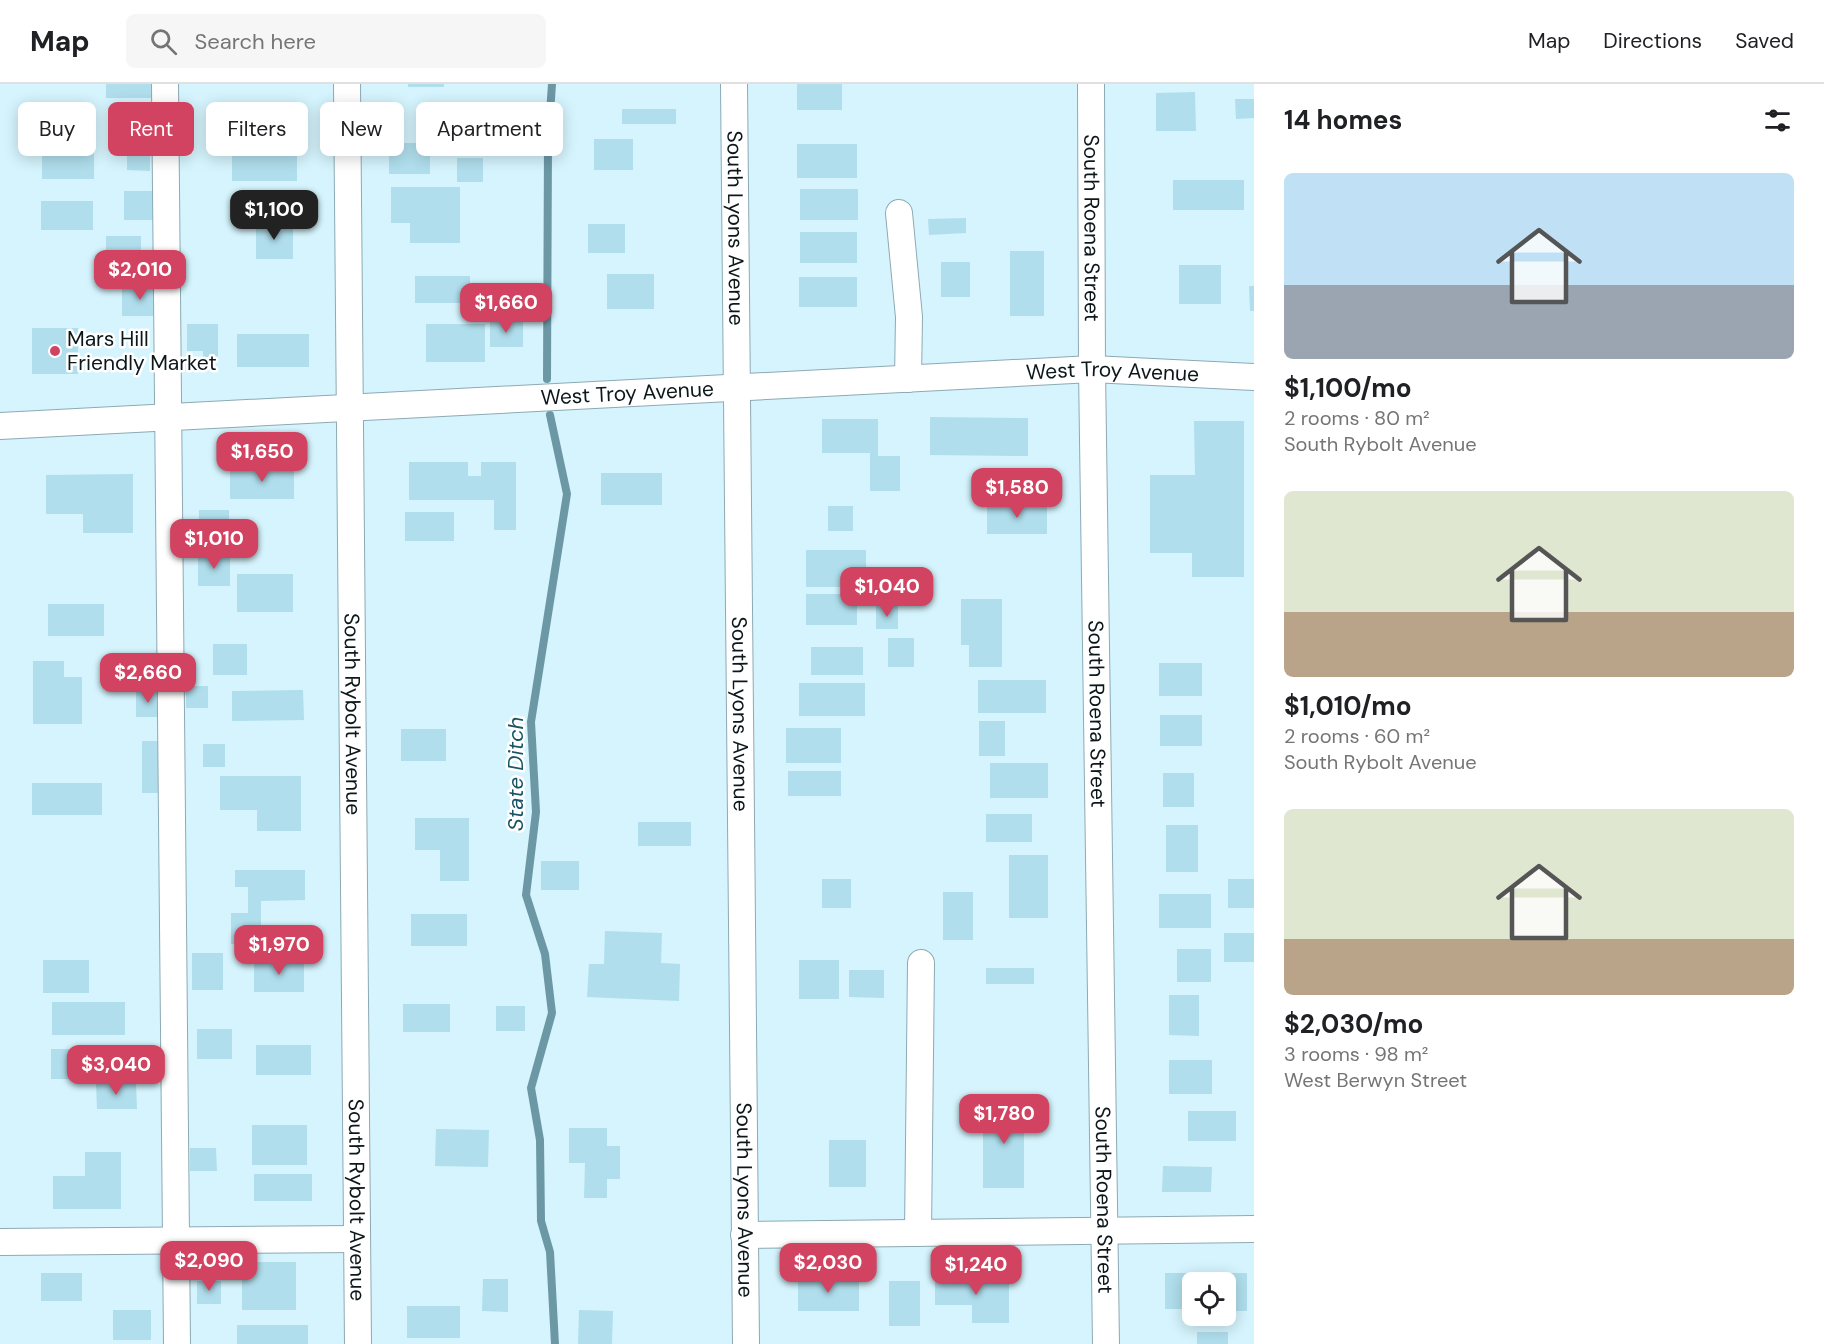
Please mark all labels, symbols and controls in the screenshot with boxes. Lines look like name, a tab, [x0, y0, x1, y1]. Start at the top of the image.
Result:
search box	[126, 14, 546, 68]
text: Map	[30, 23, 90, 60]
icon: search	[147, 25, 180, 58]
text: Search here	[195, 27, 316, 56]
text: Map	[1528, 27, 1570, 55]
text: Directions	[1603, 27, 1702, 55]
text: Saved	[1735, 27, 1794, 55]
chip: Buy	[18, 102, 96, 156]
chip: Rent	[108, 102, 194, 156]
chip: Filters	[206, 102, 308, 156]
chip: New	[320, 102, 404, 156]
chip: Apartment	[416, 102, 563, 156]
text: 14 homes	[1284, 103, 1402, 137]
icon: filters	[1761, 104, 1794, 137]
street label: South Lyons Avenue	[720, 130, 750, 326]
street label: South Roena Street	[1077, 134, 1106, 322]
pin: $1,100	[225, 190, 323, 241]
text: $1,100	[244, 196, 304, 222]
icon: home	[1485, 212, 1593, 320]
pin: $2,010	[91, 250, 189, 301]
text: $2,010	[108, 256, 172, 282]
pin: $1,660	[457, 283, 555, 334]
text: $1,660	[474, 289, 538, 315]
place label: Mars Hill Friendly Market	[67, 325, 217, 377]
marker: Mars Hill Friendly Market	[48, 344, 62, 358]
street label: West Troy Avenue	[1025, 355, 1200, 388]
text: $1,100/mo	[1284, 371, 1412, 405]
street label: West Troy Avenue	[540, 375, 715, 412]
text: 2 rooms · 80 m²	[1284, 405, 1430, 431]
text: South Rybolt Avenue	[1284, 431, 1477, 457]
pin: $1,650	[213, 432, 311, 483]
text: $1,650	[230, 438, 294, 464]
pin: $1,580	[968, 468, 1066, 519]
text: $1,580	[985, 474, 1049, 500]
pin: $1,010	[165, 519, 263, 570]
text: $1,010	[184, 525, 244, 551]
icon: home	[1485, 530, 1593, 638]
pin: $1,040	[838, 567, 936, 618]
text: $1,040	[854, 573, 920, 599]
street label: South Rybolt Avenue	[338, 613, 367, 815]
street label: South Lyons Avenue	[725, 616, 755, 812]
street label: South Roena Street	[1082, 620, 1112, 808]
pin: $2,660	[99, 653, 197, 704]
text: $2,660	[114, 659, 182, 685]
text: $1,010/mo	[1284, 689, 1412, 723]
water label: State Ditch	[501, 717, 530, 831]
text: 2 rooms · 60 m²	[1284, 723, 1430, 749]
text: South Rybolt Avenue	[1284, 749, 1477, 775]
icon: home	[1485, 848, 1593, 956]
pin: $1,970	[230, 925, 328, 976]
text: $1,970	[248, 931, 310, 957]
text: $2,030/mo	[1284, 1007, 1423, 1041]
text: 3 rooms · 98 m²	[1284, 1041, 1428, 1067]
pin: $3,040	[67, 1045, 165, 1096]
text: $3,040	[81, 1051, 151, 1077]
text: West Berwyn Street	[1284, 1067, 1467, 1093]
pin: $1,780	[955, 1094, 1053, 1145]
street label: South Rybolt Avenue	[342, 1099, 372, 1301]
text: $1,780	[973, 1100, 1035, 1126]
street label: South Lyons Avenue	[730, 1102, 760, 1298]
street label: South Roena Street	[1089, 1106, 1119, 1294]
pin: $2,090	[160, 1241, 258, 1292]
pin: $2,030	[779, 1243, 877, 1294]
pin: $1,240	[927, 1245, 1025, 1296]
text: $2,090	[174, 1247, 244, 1273]
text: $2,030	[794, 1249, 862, 1275]
text: $1,240	[945, 1251, 1007, 1277]
map controls	[1182, 1272, 1236, 1326]
button: locate	[1182, 1272, 1236, 1326]

